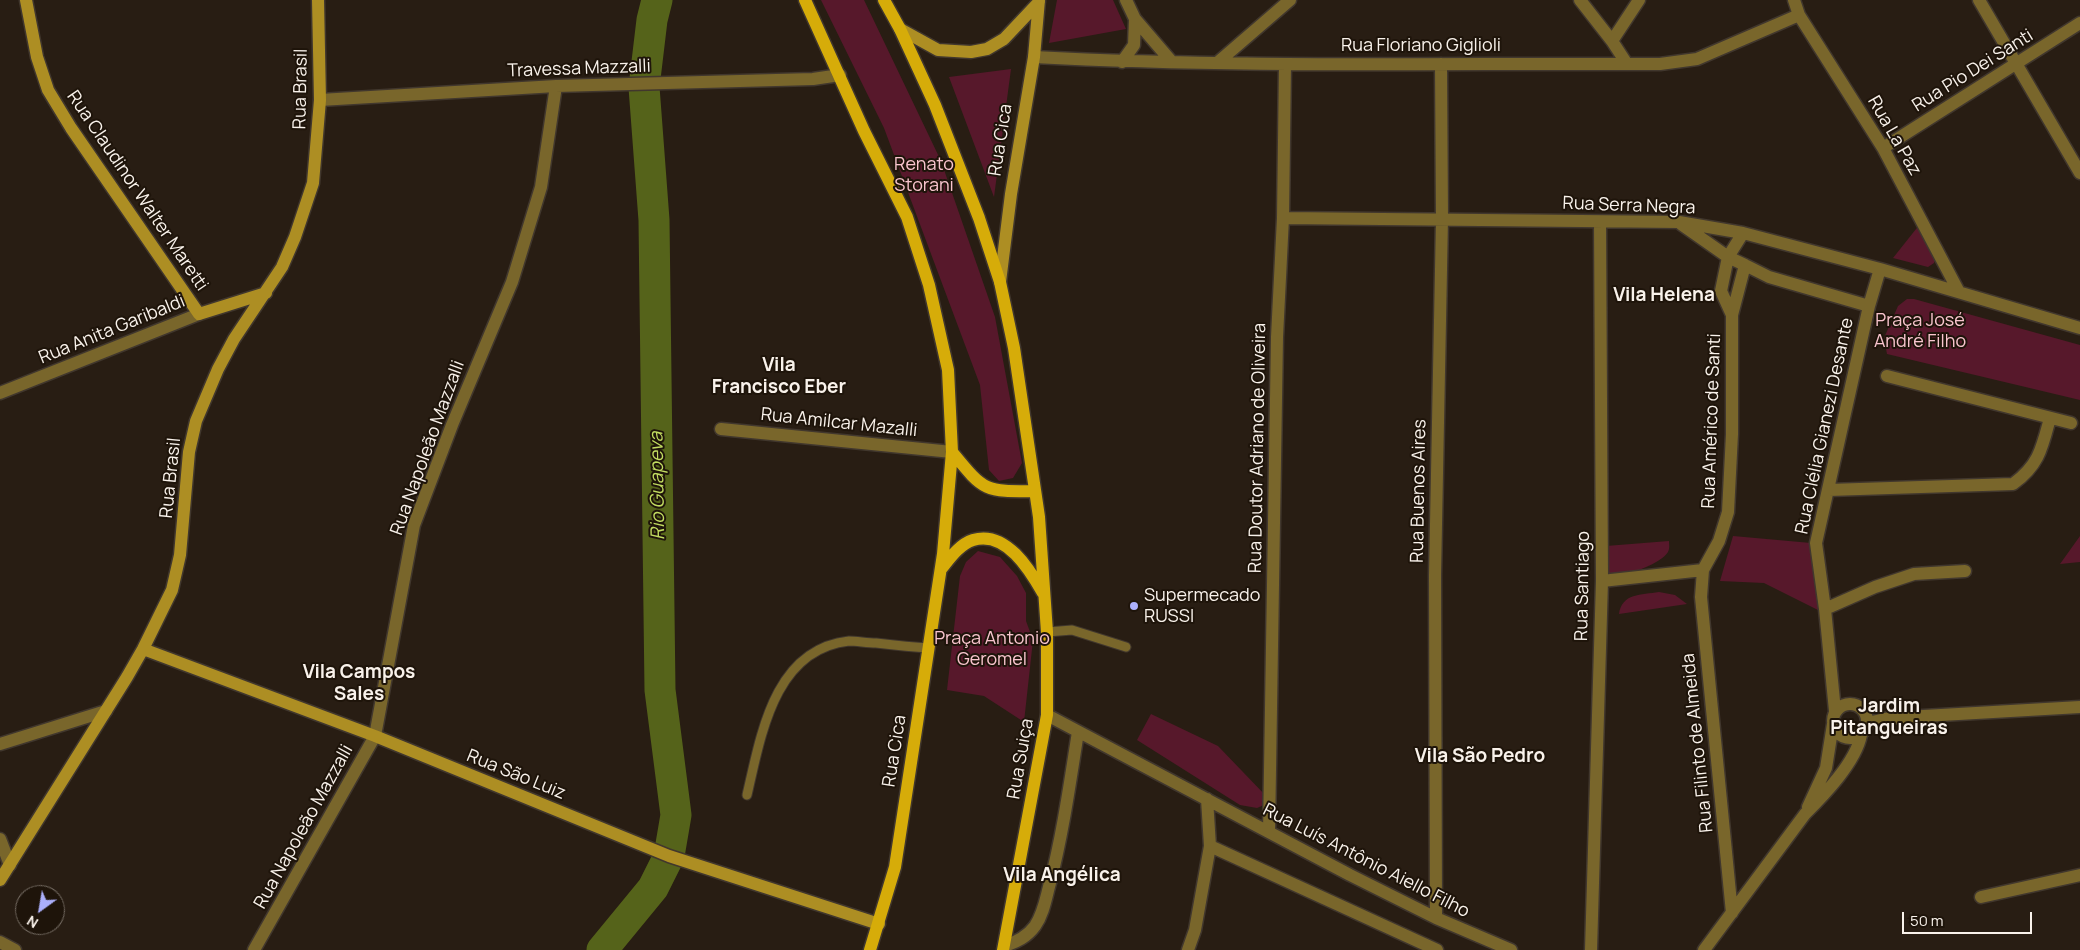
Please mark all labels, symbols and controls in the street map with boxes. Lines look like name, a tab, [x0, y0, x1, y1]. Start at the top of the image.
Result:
street label: Rua Pio Dei Santi	[1909, 25, 2037, 117]
street label: Rua Floriano Giglioli	[1341, 35, 1501, 57]
street label: Rua Brasil	[289, 48, 313, 130]
street label: Travessa Mazzalli	[507, 56, 651, 82]
street label: Rua Claudinor Walter Maretti	[62, 87, 212, 295]
street label: Rua La Paz	[1863, 92, 1925, 180]
street label: Rua Cica	[985, 102, 1017, 178]
park label: Renato Storani	[894, 154, 954, 196]
street label: Rua Serra Negra	[1562, 193, 1696, 219]
district label: Vila Helena	[1613, 285, 1715, 307]
street label: Rua Anita Garibaldi	[36, 291, 188, 369]
park label: Praça José André Filho	[1874, 310, 1966, 352]
street label: Rua Clélia Gianezi Desante	[1791, 316, 1859, 536]
street label: Rua Doutor Adriano de Oliveira	[1245, 323, 1271, 573]
street label: Rua Américo de Santi	[1698, 333, 1726, 509]
district label: Vila Francisco Eber	[712, 355, 846, 399]
street label: Rua Napoleão Mazzalli	[386, 358, 470, 538]
street label: Rua Amilcar Mazalli	[760, 404, 918, 442]
street label: Rua Buenos Aires	[1407, 419, 1431, 563]
water label: Rio Guapeva	[646, 432, 670, 540]
street label: Rua Brasil	[156, 437, 186, 519]
street label: Rua Santiago	[1571, 531, 1595, 641]
place label: Supermecado RUSSI	[1144, 585, 1260, 628]
marker: Supermecado RUSSI	[1128, 600, 1140, 612]
park label: Praça Antonio Geromel	[934, 628, 1050, 670]
street label: Rua Filinto de Almeida	[1678, 652, 1718, 834]
district label: Vila Campos Sales	[303, 662, 415, 706]
district label: Jardim Pitangueiras	[1830, 696, 1948, 740]
street label: Rua Cica	[879, 713, 911, 789]
street label: Rua Suiça	[1003, 717, 1039, 801]
street label: Rua Napoleão Mazzalli	[250, 741, 358, 913]
street label: Rua São Luiz	[463, 745, 569, 805]
district label: Vila São Pedro	[1415, 746, 1545, 768]
street label: Rua Luís Antônio Aiello Filho	[1259, 799, 1473, 923]
district label: Vila Angélica	[1003, 865, 1121, 887]
north arrow	[15, 885, 65, 935]
scale bar	[1905, 902, 2035, 934]
text: 50 m	[1910, 910, 1944, 931]
text: N	[23, 912, 42, 933]

